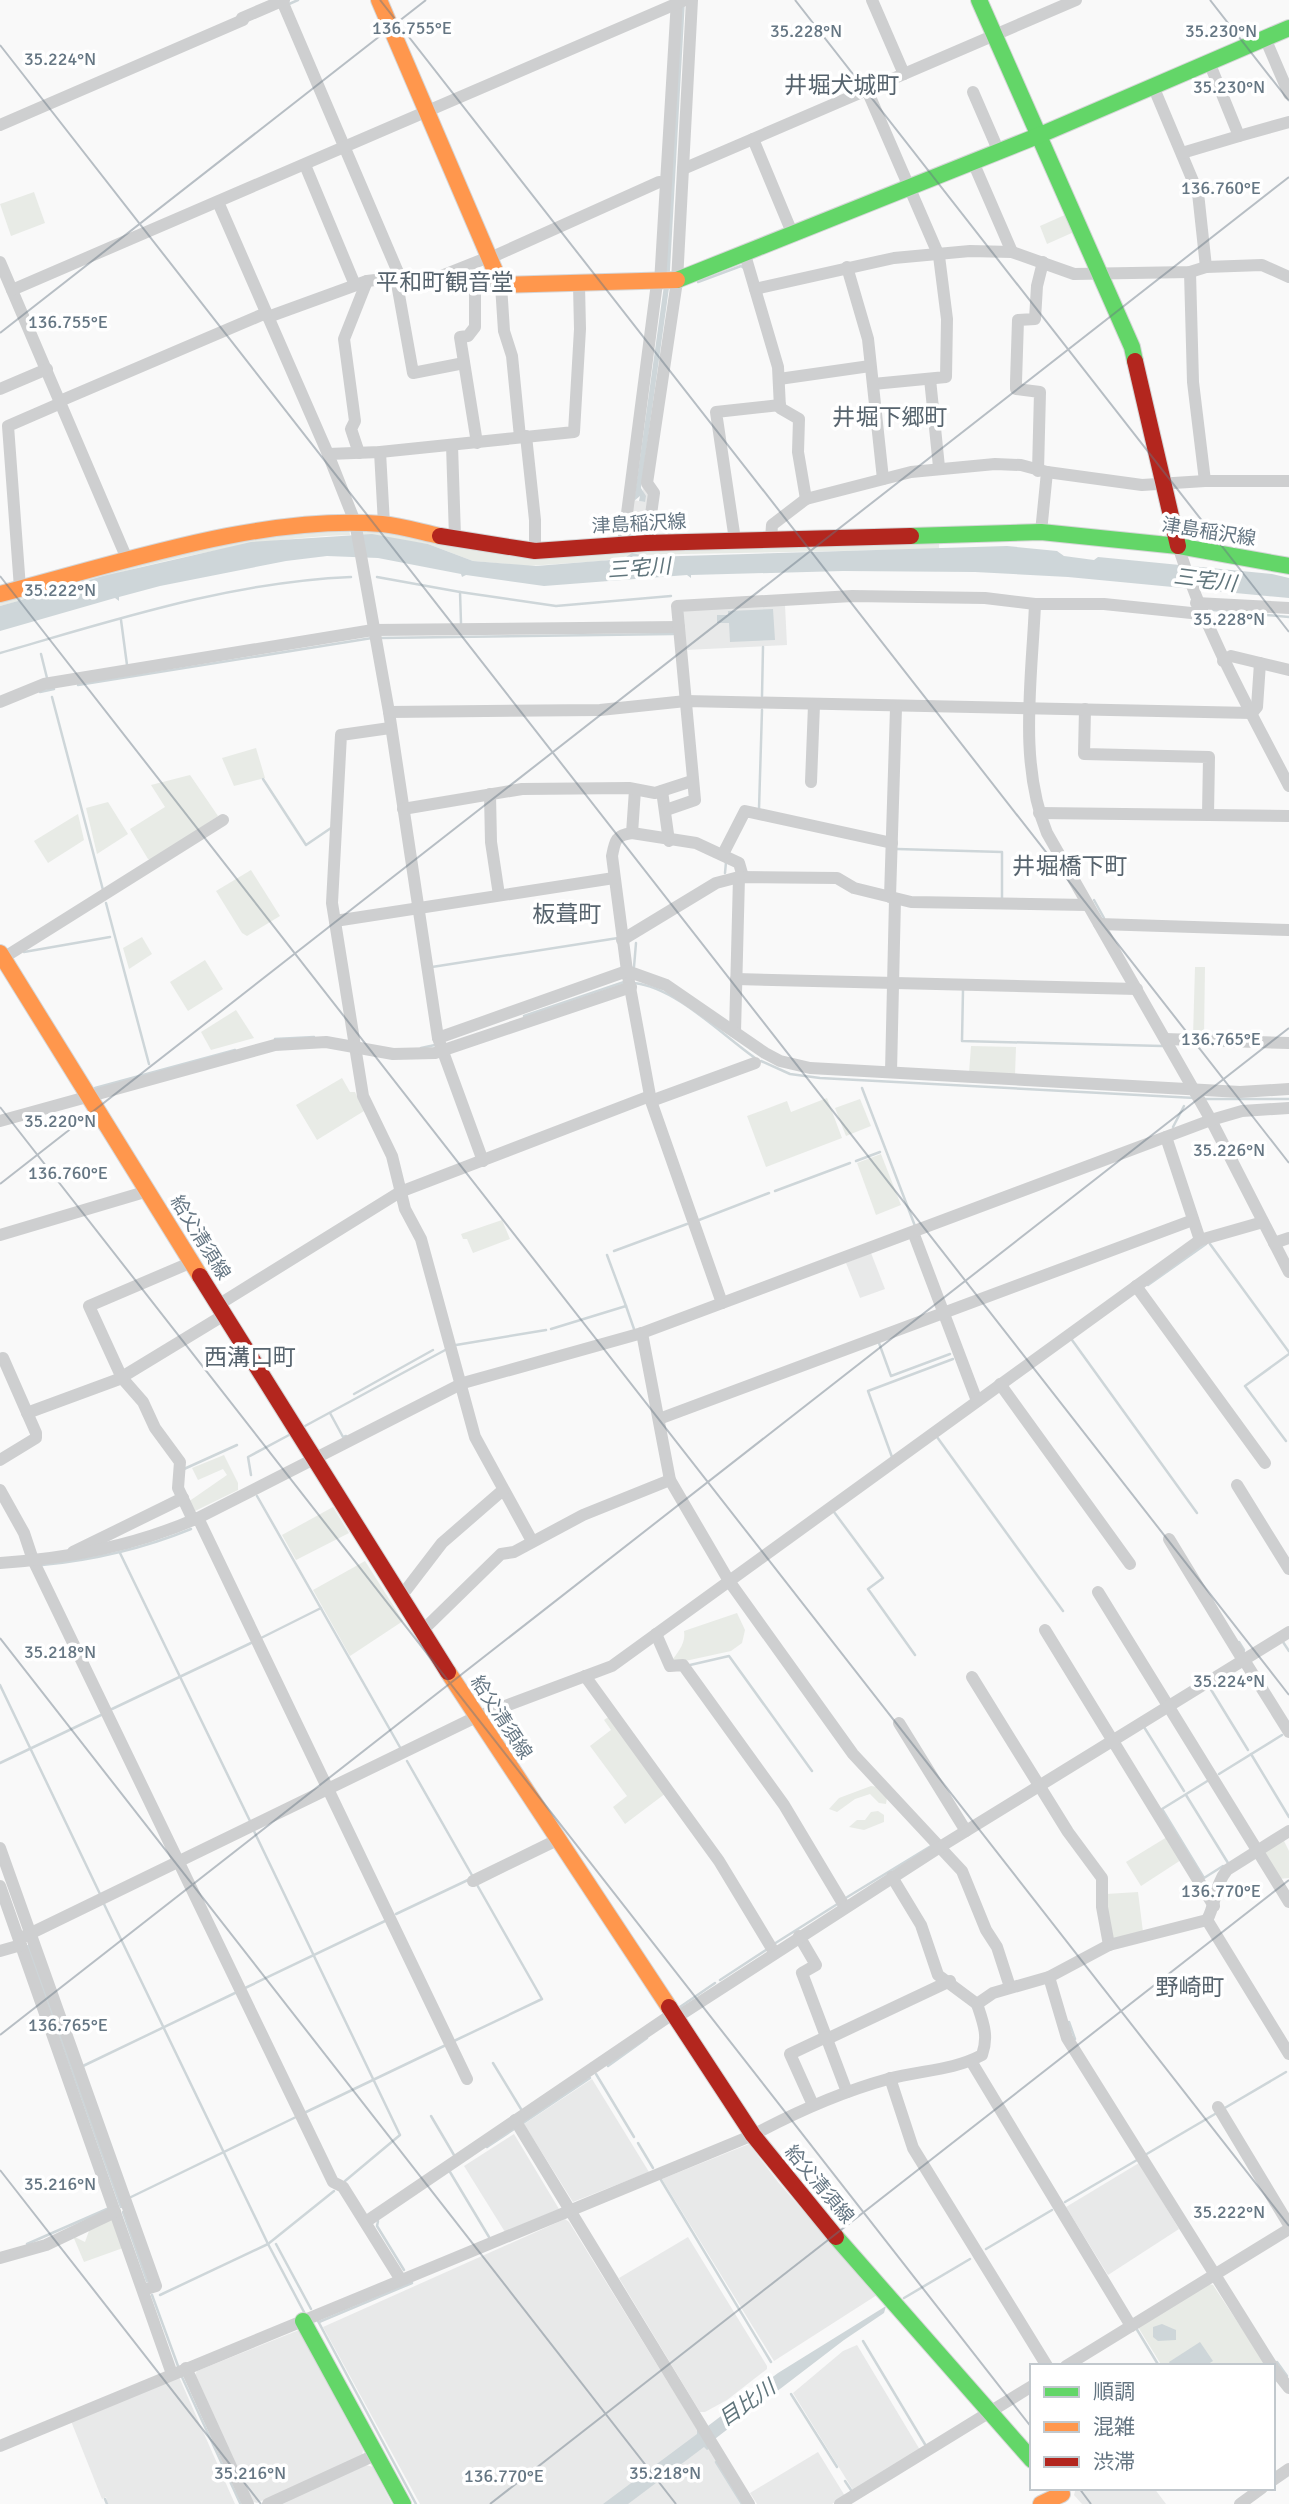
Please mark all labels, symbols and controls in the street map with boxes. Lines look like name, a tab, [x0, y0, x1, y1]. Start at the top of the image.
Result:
text: 136.755°E	[372, 17, 452, 39]
text: 35.228°N	[770, 20, 842, 42]
text: 35.230°N	[1185, 20, 1257, 42]
text: 35.224°N	[24, 48, 96, 70]
district label: 井堀犬城町	[785, 71, 900, 100]
text: 35.230°N	[1193, 76, 1265, 98]
text: 136.760°E	[1181, 177, 1261, 199]
district label: 平和町観音堂	[376, 268, 514, 297]
text: 136.755°E	[28, 311, 108, 333]
district label: 井堀下郷町	[833, 403, 948, 432]
street label: 津島稲沢線	[591, 510, 687, 538]
street label: 津島稲沢線	[1160, 513, 1258, 551]
water label: 三宅川	[607, 553, 673, 583]
water label: 三宅川	[1172, 563, 1240, 597]
text: 35.222°N	[24, 579, 96, 601]
text: 35.228°N	[1193, 608, 1265, 630]
district label: 井堀橋下町	[1013, 852, 1128, 881]
district label: 板葺町	[533, 900, 602, 929]
text: 136.765°E	[1181, 1028, 1261, 1050]
text: 35.220°N	[24, 1110, 96, 1132]
text: 35.226°N	[1193, 1139, 1265, 1161]
text: 136.760°E	[28, 1162, 108, 1184]
street label: 給父清須線	[165, 1191, 236, 1284]
district label: 西溝口町	[204, 1343, 296, 1372]
text: 35.218°N	[24, 1641, 96, 1663]
text: 35.224°N	[1193, 1670, 1265, 1692]
street label: 給父清須線	[465, 1671, 537, 1764]
text: 136.770°E	[1181, 1880, 1261, 1902]
district label: 野崎町	[1156, 1973, 1225, 2002]
text: 136.765°E	[28, 2014, 108, 2036]
street label: 給父清須線	[780, 2141, 859, 2229]
text: 35.216°N	[24, 2173, 96, 2195]
text: 35.222°N	[1193, 2201, 1265, 2223]
legend	[1030, 2364, 1275, 2490]
water label: 目比川	[714, 2373, 782, 2432]
text: 順調	[1093, 2379, 1135, 2405]
text: 混雑	[1093, 2414, 1135, 2440]
text: 渋滞	[1093, 2449, 1135, 2475]
text: 35.216°N	[214, 2462, 286, 2484]
text: 35.218°N	[629, 2462, 701, 2484]
text: 136.770°E	[464, 2465, 544, 2487]

